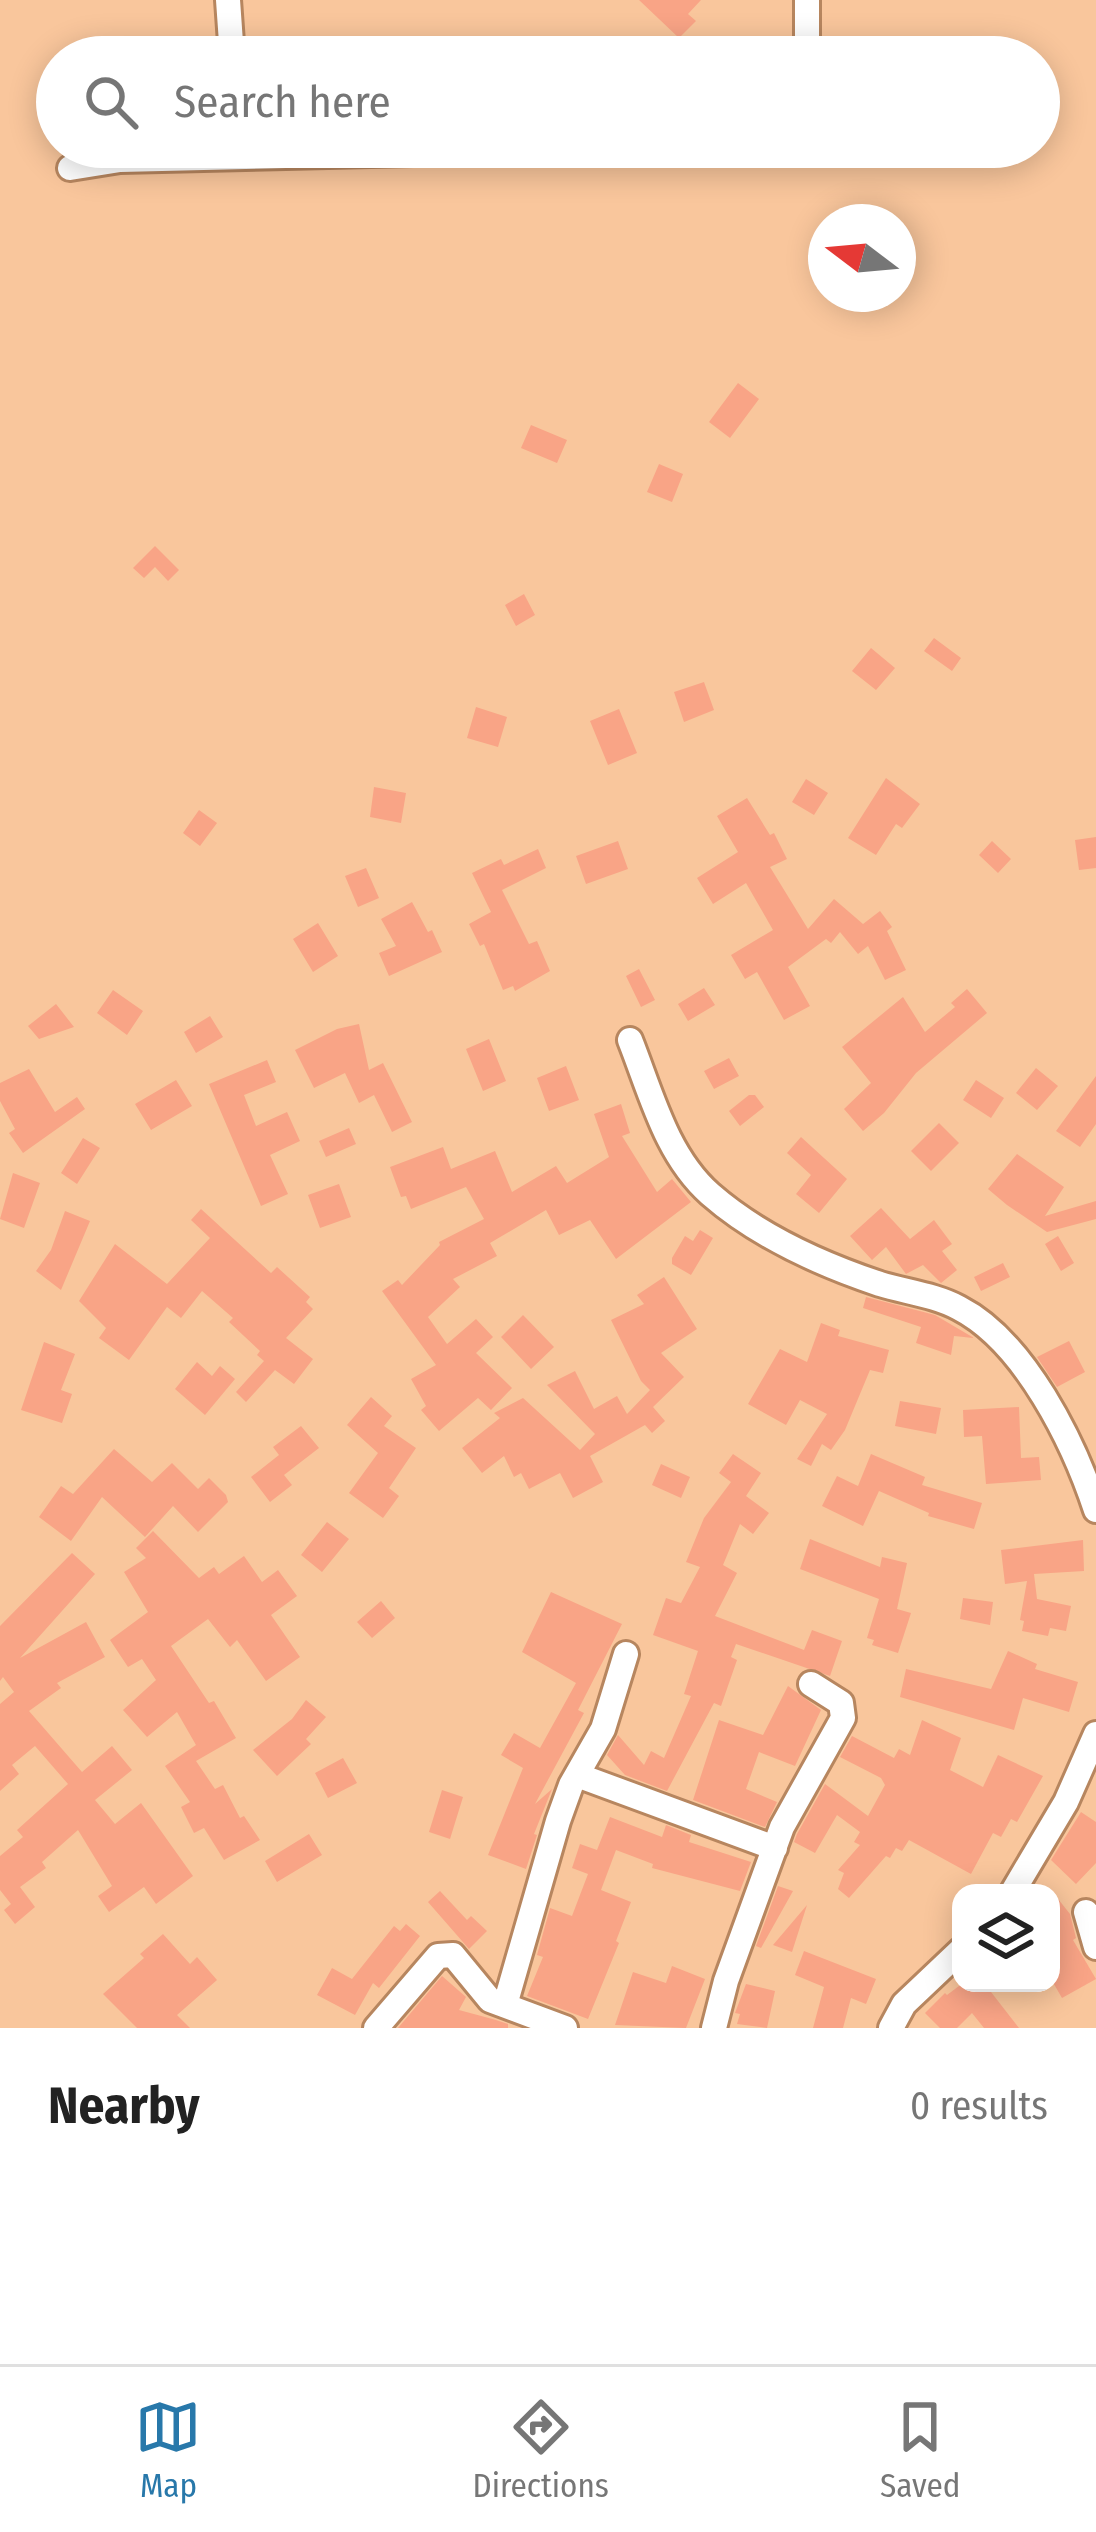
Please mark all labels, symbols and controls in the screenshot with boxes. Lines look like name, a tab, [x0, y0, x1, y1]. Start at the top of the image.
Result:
search box	[36, 36, 1060, 168]
icon: search	[78, 69, 144, 135]
text: Search here	[174, 75, 391, 129]
north arrow	[808, 204, 916, 312]
map controls	[952, 1884, 1060, 1992]
button: layers	[952, 1884, 1060, 1992]
text: Nearby	[48, 2075, 200, 2137]
text: 0 results	[910, 2083, 1048, 2129]
tab: Map	[135, 2394, 201, 2506]
tab: Directions	[472, 2394, 609, 2506]
tab: Saved	[880, 2394, 960, 2506]

